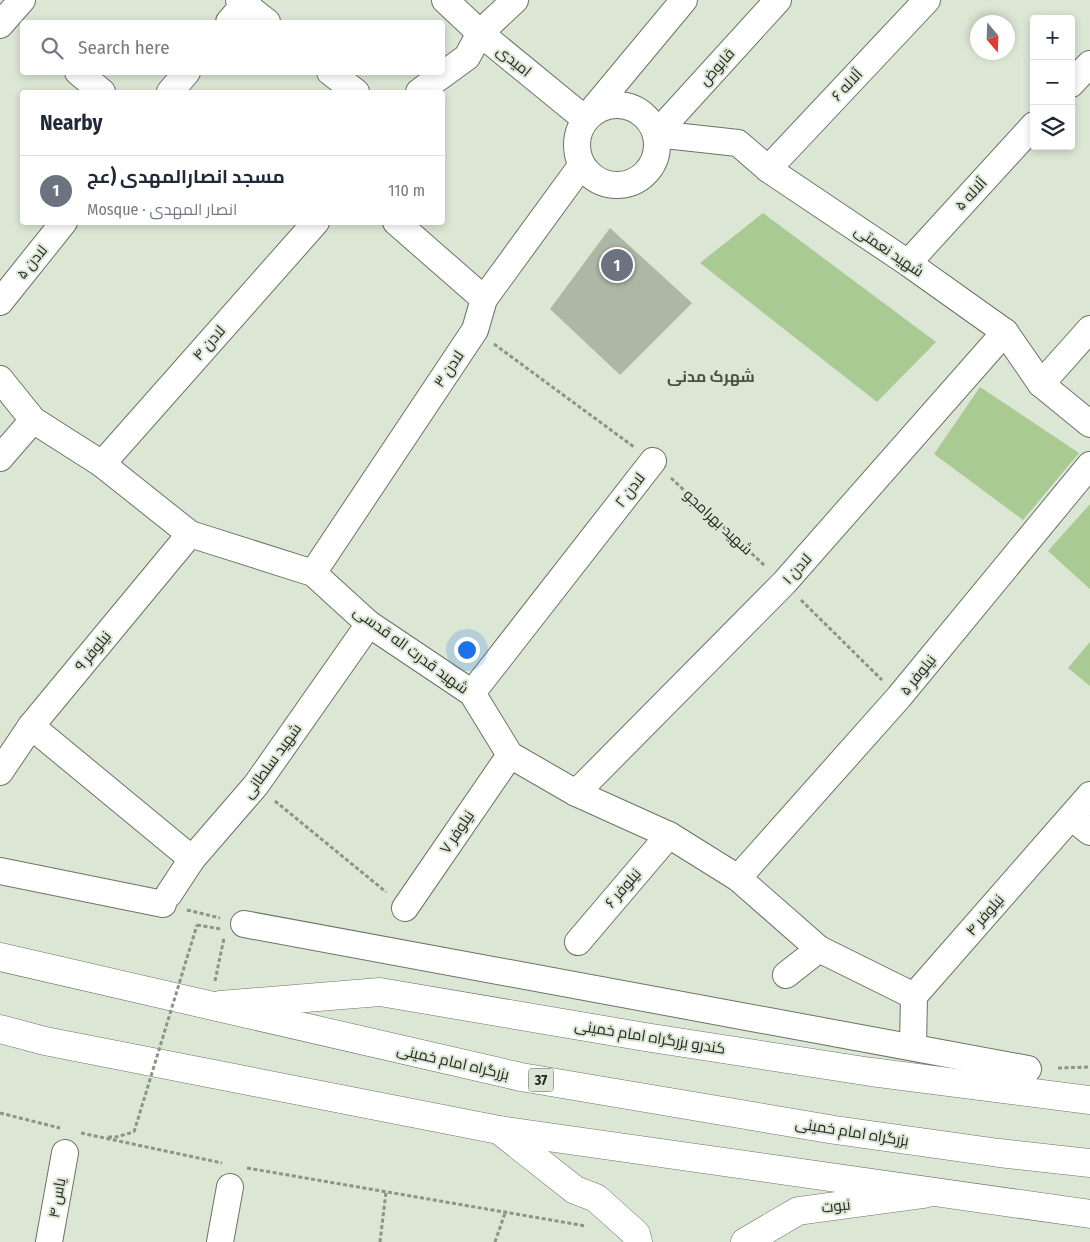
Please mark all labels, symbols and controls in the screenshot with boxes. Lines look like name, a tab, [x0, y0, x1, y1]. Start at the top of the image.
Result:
north arrow	[970, 15, 1015, 60]
map controls	[1030, 15, 1075, 150]
button: +	[1030, 15, 1075, 60]
search box	[20, 20, 445, 75]
icon: search	[38, 34, 66, 62]
text: Search here	[78, 36, 170, 59]
street label: امیدی	[492, 42, 535, 81]
street label: قابوض	[696, 45, 739, 90]
button: −	[1030, 60, 1075, 105]
street label: آلاله ۶	[828, 65, 866, 105]
button: layers	[1030, 105, 1075, 150]
text: Nearby	[40, 110, 102, 136]
text: مسجد انصارالمهدی (عج	[87, 165, 285, 188]
street label: آلاله ۵	[951, 174, 991, 214]
text: 1	[53, 181, 59, 200]
text: 110 m	[388, 181, 425, 200]
text: Mosque · انصار المهدی	[87, 200, 237, 219]
street label: شهید نعمتی	[850, 221, 927, 282]
street label: لادن ۵	[13, 241, 52, 283]
pin: 1	[601, 246, 633, 284]
street label: لادن ۴	[189, 322, 230, 365]
street label: لادن ۳	[430, 347, 469, 391]
district label: شهرک مدنی	[667, 367, 755, 386]
street label: لادن ۲	[611, 469, 650, 511]
street label: شهید بهرامجو	[679, 485, 756, 559]
street label: لادن ۱	[779, 550, 816, 589]
street label: شهید قدرت اله قدسی	[349, 602, 472, 699]
street label: نیلوفر ۹	[71, 627, 115, 675]
your location	[454, 637, 480, 663]
street label: نیلوفر ۵	[896, 651, 940, 699]
street label: شهید سلطانی	[239, 720, 306, 803]
street label: نیلوفر ۷	[436, 807, 478, 857]
street label: نیلوفر ۶	[601, 865, 645, 911]
street label: نیلوفر ۴	[962, 891, 1008, 939]
street label: کندرو بزرگراه امام خمینی	[573, 1016, 727, 1059]
street label: بزرگراه امام خمینی	[395, 1040, 511, 1085]
road number: 37	[528, 1068, 554, 1092]
street label: بزرگراه امام خمینی	[794, 1114, 910, 1151]
street label: یاس ۴	[45, 1177, 70, 1219]
street label: نبوت	[821, 1195, 851, 1217]

